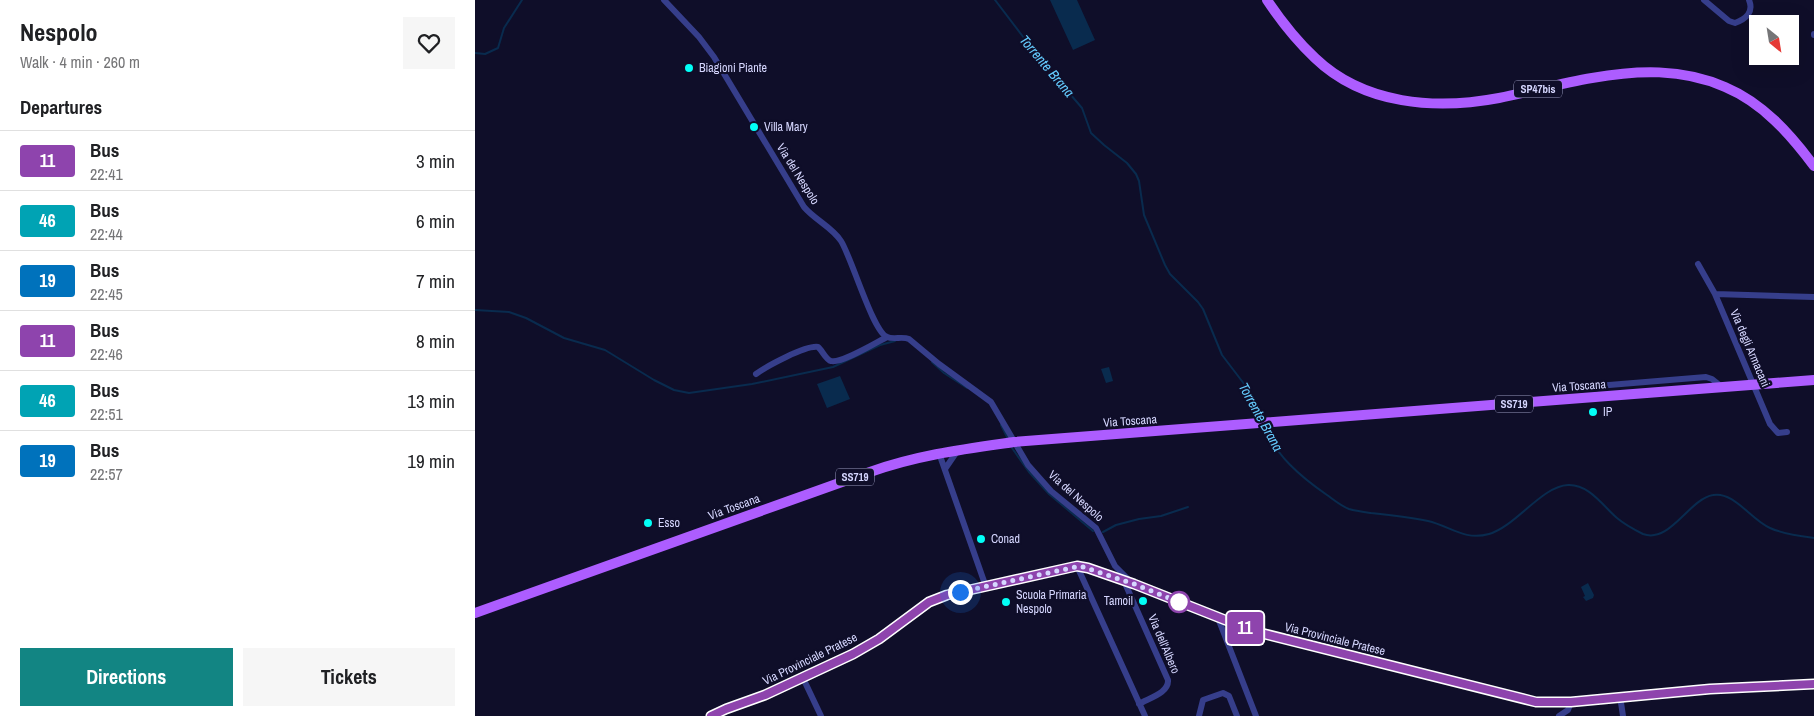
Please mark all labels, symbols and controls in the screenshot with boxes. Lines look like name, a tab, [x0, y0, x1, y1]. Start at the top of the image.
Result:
north arrow	[1749, 15, 1799, 65]
map controls	[1749, 15, 1799, 65]
text: Nespolo	[20, 16, 98, 48]
button: heart	[403, 17, 455, 69]
water label: Torrente Brana	[1016, 31, 1078, 101]
text: Walk · 4 min · 260 m	[20, 51, 140, 73]
place label: Biagioni Piante	[699, 60, 767, 76]
marker: Biagioni Piante	[683, 62, 695, 74]
road number: SP47bis	[1514, 80, 1562, 98]
text: Departures	[20, 94, 102, 120]
place label: Villa Mary	[764, 119, 808, 135]
marker: Villa Mary	[748, 121, 760, 133]
text: Bus	[90, 137, 119, 163]
street label: Via del Nespolo	[773, 140, 823, 208]
text: 11	[40, 148, 55, 173]
text: 3 min	[416, 148, 455, 174]
text: 22:41	[90, 163, 123, 185]
text: Bus	[90, 197, 119, 223]
text: 46	[39, 208, 56, 233]
text: 6 min	[416, 208, 455, 234]
text: 22:44	[90, 223, 123, 245]
text: Bus	[90, 257, 119, 283]
text: 19	[39, 268, 56, 293]
text: 7 min	[416, 268, 455, 294]
text: 22:45	[90, 283, 123, 305]
street label: Via degli Armacani	[1726, 307, 1774, 389]
text: Bus	[90, 317, 119, 343]
text: 11	[40, 328, 55, 353]
text: 8 min	[416, 328, 455, 354]
text: 22:46	[90, 343, 123, 365]
street label: Via Toscana	[1552, 376, 1607, 396]
text: Bus	[90, 377, 119, 403]
water label: Torrente Brana	[1235, 380, 1287, 454]
text: 46	[39, 388, 56, 413]
text: 13 min	[407, 388, 455, 414]
road number: SS719	[1495, 396, 1533, 412]
text: 22:51	[90, 403, 123, 425]
place label: IP	[1603, 404, 1613, 420]
marker: IP	[1587, 406, 1599, 418]
street label: Via Toscana	[1103, 411, 1158, 431]
text: Bus	[90, 437, 119, 463]
text: 19	[39, 448, 56, 473]
text: 19 min	[407, 448, 455, 474]
text: 22:57	[90, 463, 123, 485]
street label: Via del Nespolo	[1045, 467, 1107, 525]
road number: SS719	[836, 468, 874, 486]
street label: Via Toscana	[706, 490, 763, 524]
place label: Esso	[658, 515, 680, 531]
marker: Esso	[642, 517, 654, 529]
place label: Conad	[991, 531, 1020, 547]
marker: Conad	[975, 533, 987, 545]
your location	[948, 580, 973, 605]
place label: Scuola Primaria Nespolo	[1016, 587, 1087, 617]
unlabelled marker	[1168, 591, 1190, 613]
place label: Tamoil	[1104, 593, 1133, 609]
marker: Tamoil	[1137, 595, 1149, 607]
marker: Scuola Primaria Nespolo	[1000, 596, 1012, 608]
street label: Via dell'Albero	[1144, 612, 1184, 676]
line badge: 11	[1223, 612, 1267, 644]
text: 11	[1237, 615, 1253, 640]
street label: Via Provinciale Pratese	[1283, 619, 1387, 659]
street label: Via Provinciale Pratese	[760, 629, 860, 689]
button: Directions	[20, 648, 233, 706]
button: Tickets	[243, 648, 455, 706]

